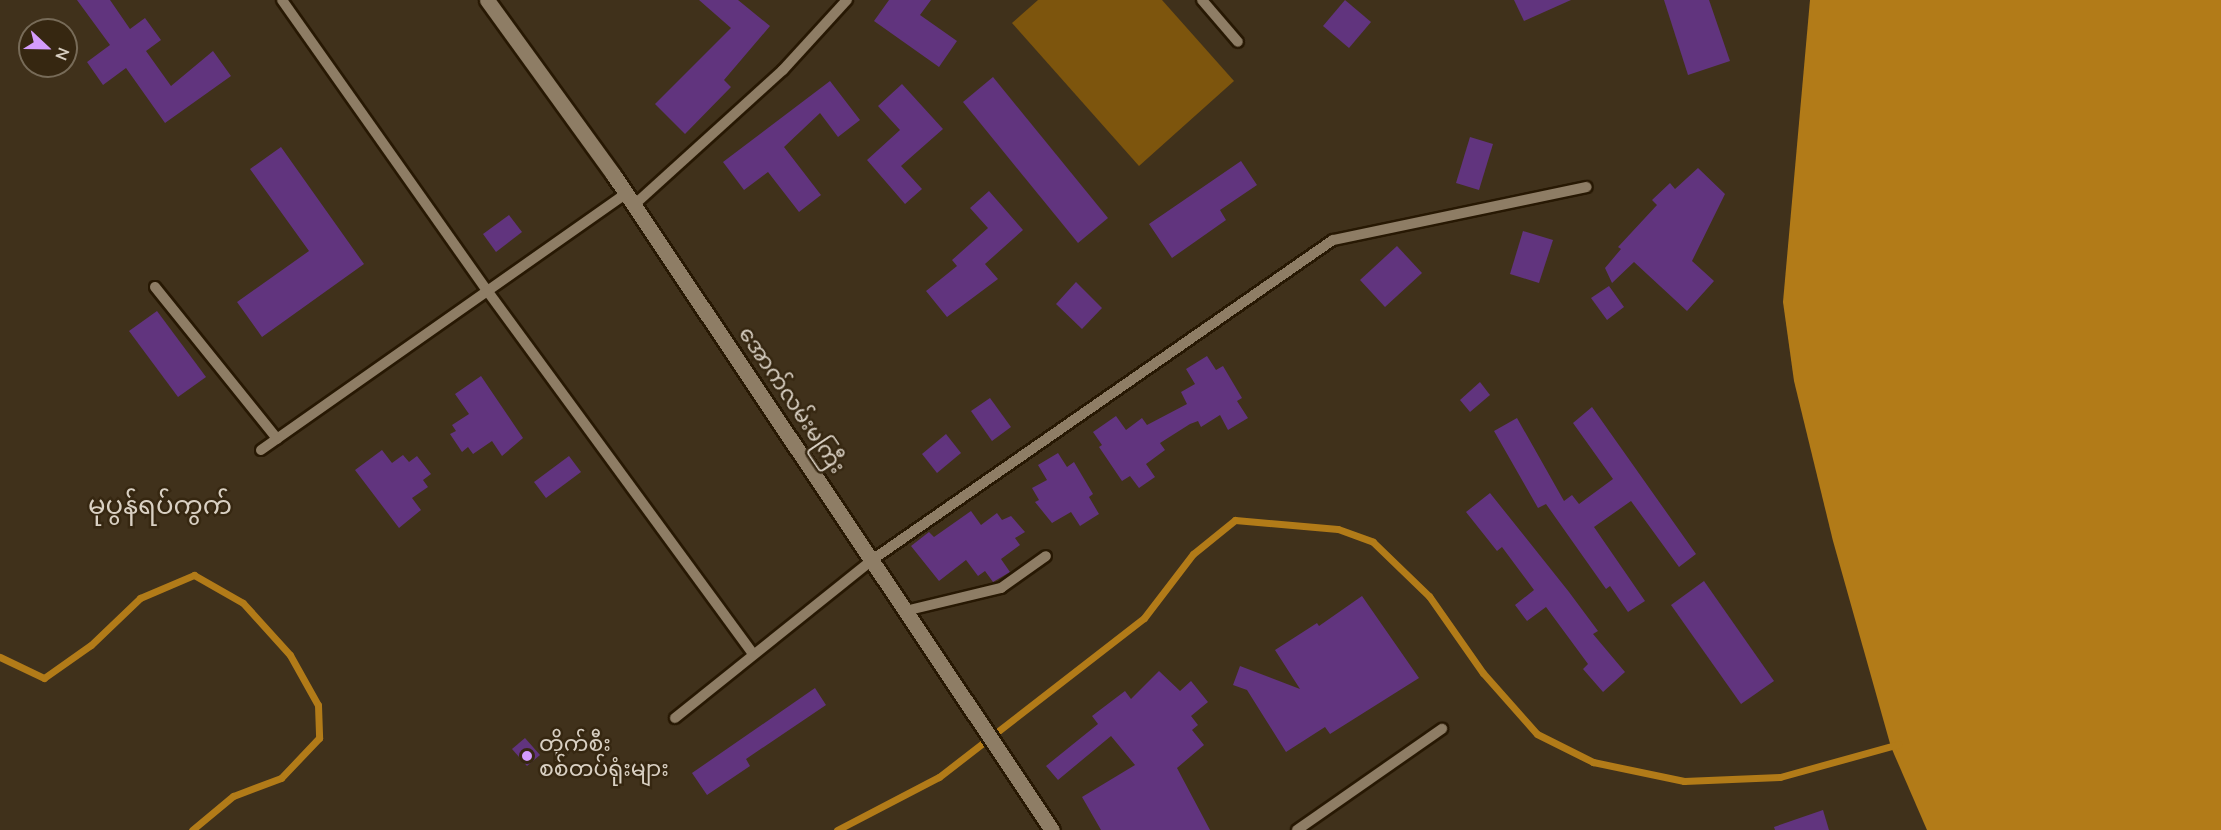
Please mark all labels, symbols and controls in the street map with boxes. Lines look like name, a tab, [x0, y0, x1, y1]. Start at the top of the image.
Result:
north arrow	[18, 18, 78, 78]
text: N	[51, 45, 74, 63]
street label: အောက်လမ်းမကြီး	[733, 322, 851, 478]
district label: မုပွန်ရပ်ကွက်	[88, 489, 232, 521]
place label: တိုက်စီး စစ်တပ်ရုံးများ	[539, 730, 669, 782]
marker: တိုက်စီး စစ်တပ်ရုံးများ	[520, 749, 534, 763]

